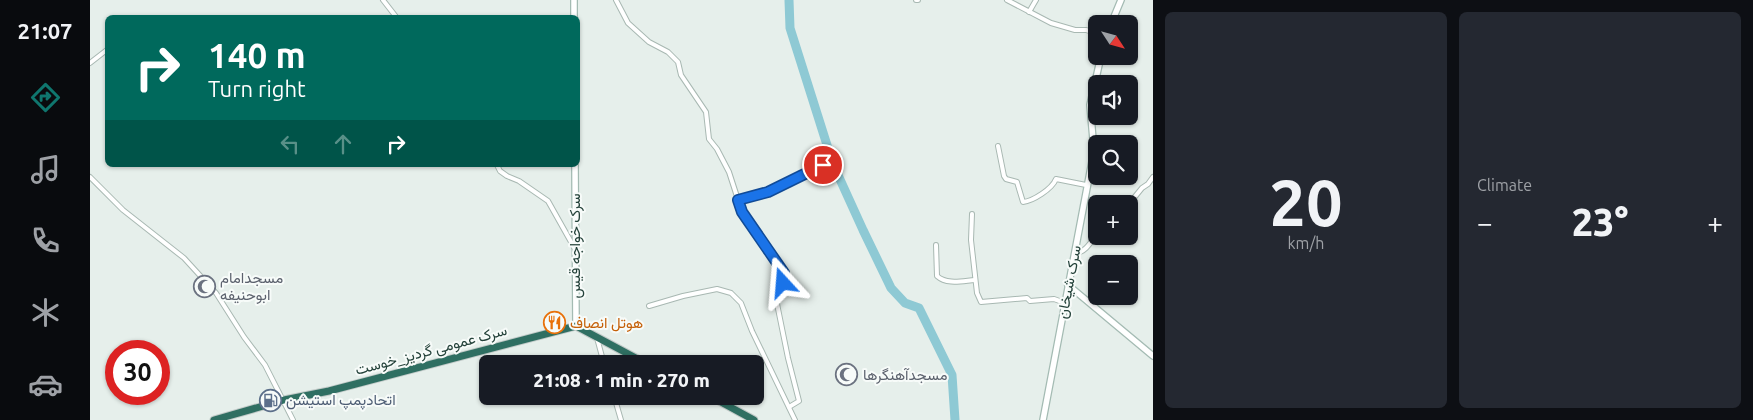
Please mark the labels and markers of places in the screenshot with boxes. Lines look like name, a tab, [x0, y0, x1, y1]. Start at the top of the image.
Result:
pin	[802, 144, 844, 186]
place label: مسجدامام ابوحنیفه	[220, 269, 283, 304]
mosque icon: مسجدامام ابوحنیفه	[192, 275, 216, 299]
restaurant icon: هوتل انصاف	[542, 311, 566, 335]
place label: هوتل انصاف	[570, 314, 643, 332]
mosque icon: مسجدآهنگرها	[835, 363, 859, 387]
place label: مسجدآهنگرها	[863, 366, 947, 384]
fuel station icon: اتحادپمپ استیشن	[258, 388, 282, 412]
place label: اتحادپمپ استیشن	[286, 391, 396, 410]

